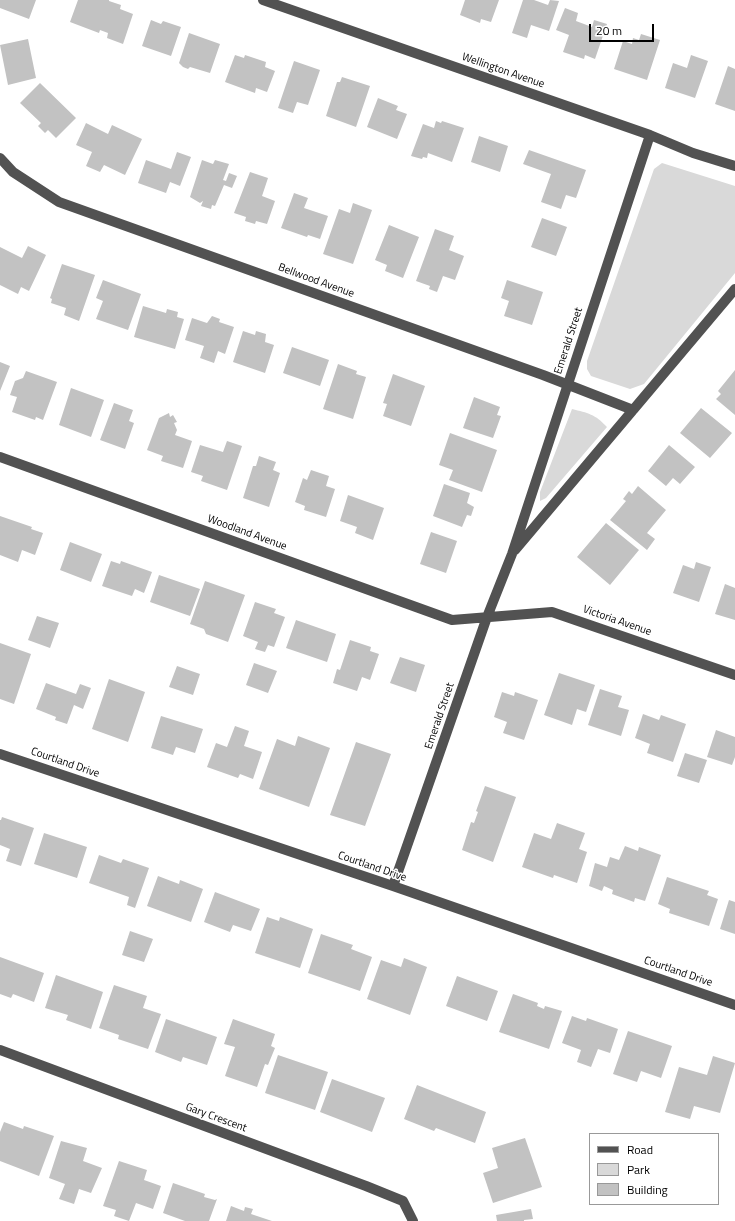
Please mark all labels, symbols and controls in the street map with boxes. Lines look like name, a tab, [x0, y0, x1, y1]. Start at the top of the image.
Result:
scale bar	[591, 16, 656, 42]
text: 20 m	[596, 21, 622, 40]
street label: Wellington Avenue	[460, 51, 546, 91]
street label: Bellwood Avenue	[276, 261, 356, 301]
street label: Emerald Street	[552, 306, 586, 376]
street label: Woodland Avenue	[205, 513, 289, 553]
street label: Victoria Avenue	[581, 603, 653, 639]
street label: Emerald Street	[422, 681, 458, 751]
street label: Courtland Drive	[29, 745, 101, 781]
street label: Courtland Drive	[336, 849, 408, 885]
street label: Courtland Drive	[642, 954, 714, 990]
street label: Gary Crescent	[184, 1101, 248, 1135]
legend	[589, 1133, 719, 1205]
text: Road	[627, 1140, 653, 1159]
text: Park	[627, 1160, 650, 1179]
text: Building	[627, 1180, 668, 1199]

